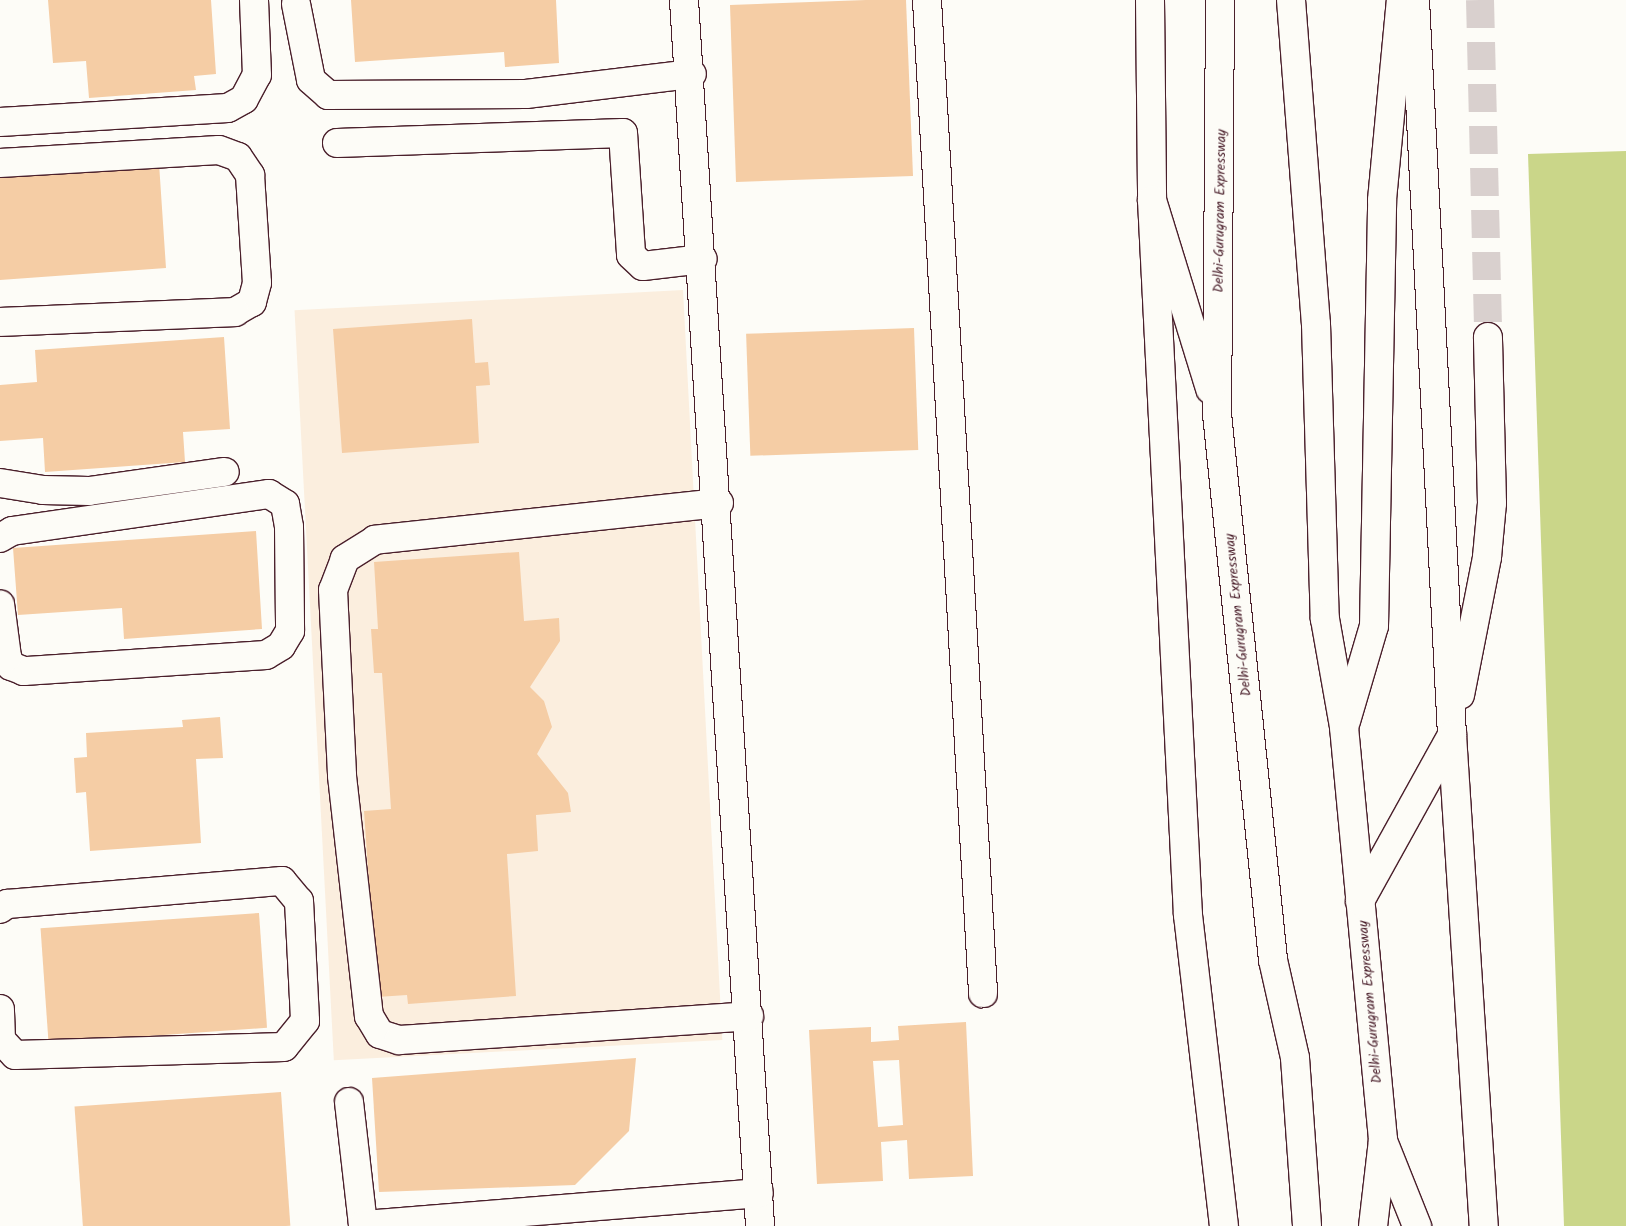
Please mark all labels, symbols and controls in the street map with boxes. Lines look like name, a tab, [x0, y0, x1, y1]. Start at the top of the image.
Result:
street label: Delhi-Gurugram Expressway	[1210, 129, 1230, 293]
street label: Delhi-Gurugram Expressway	[1221, 533, 1255, 697]
street label: Delhi-Gurugram Expressway	[1355, 920, 1385, 1084]

